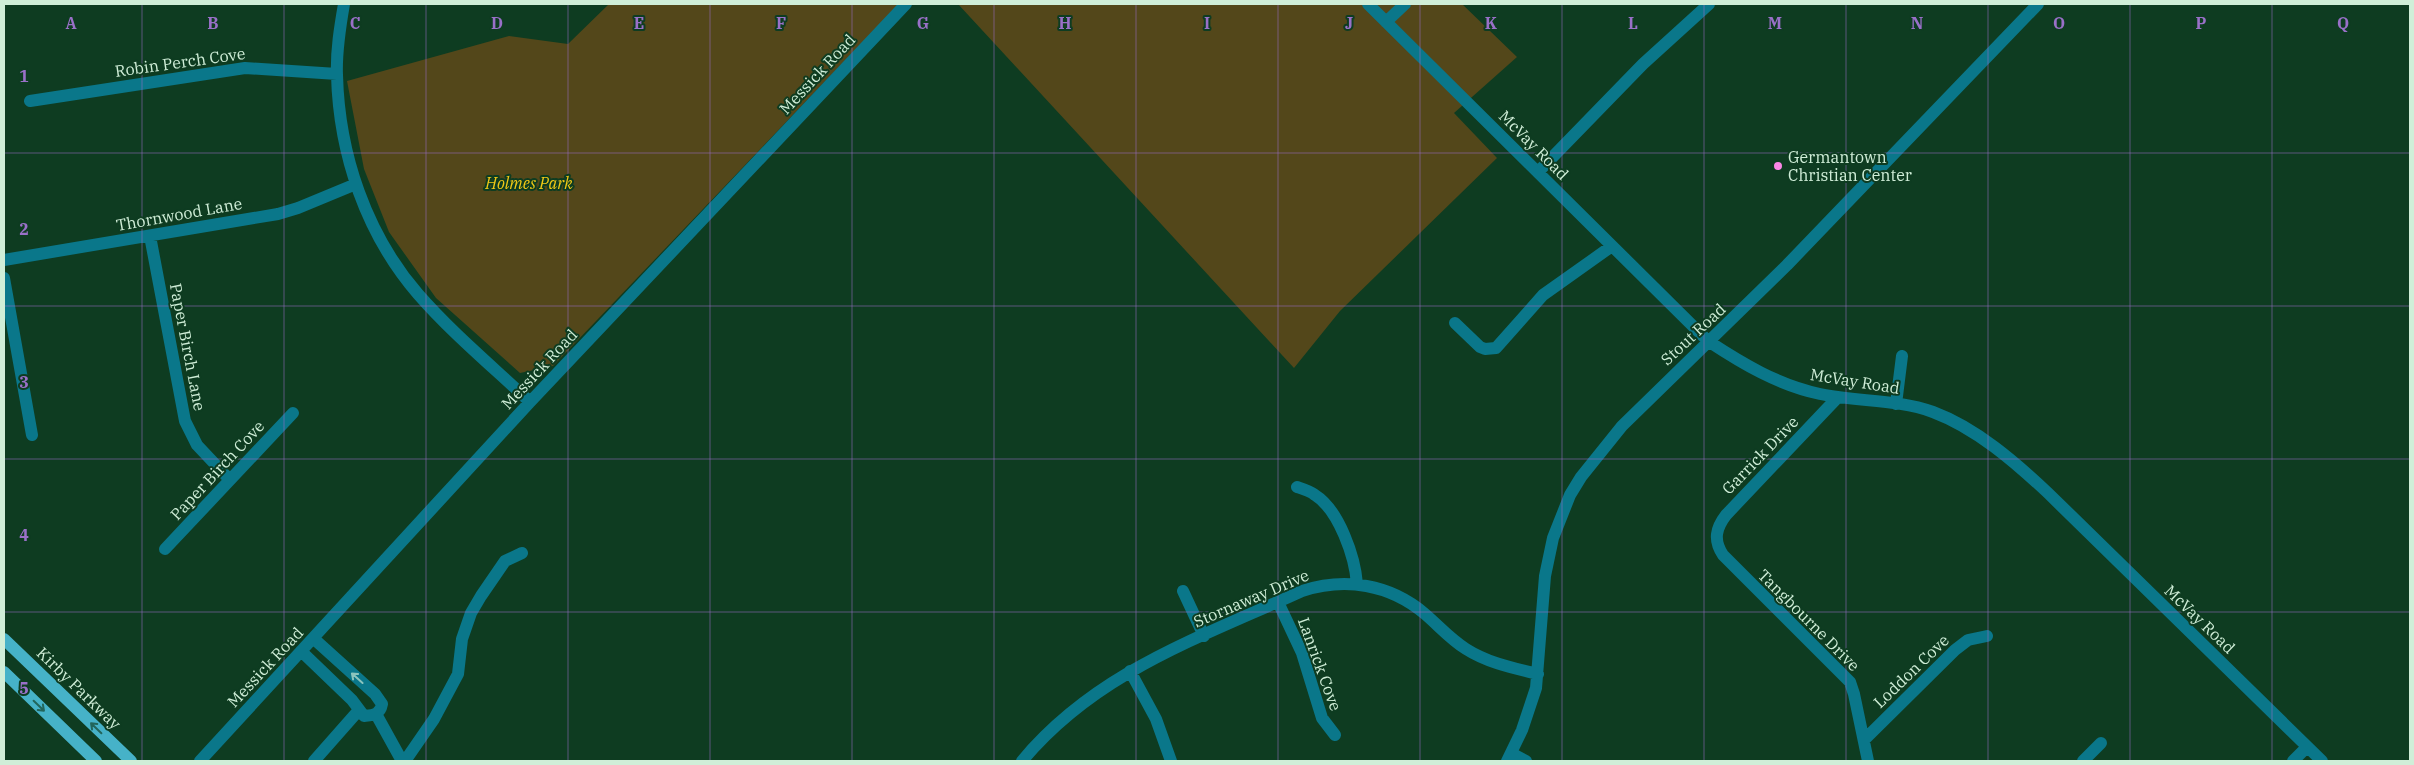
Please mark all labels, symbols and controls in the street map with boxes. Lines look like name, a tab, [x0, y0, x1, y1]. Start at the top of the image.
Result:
text: A	[65, 13, 77, 33]
text: B	[207, 13, 219, 33]
text: C	[350, 13, 360, 33]
text: D	[491, 13, 503, 33]
text: E	[634, 13, 644, 33]
text: F	[776, 13, 786, 33]
text: G	[917, 13, 929, 33]
text: H	[1059, 13, 1072, 33]
text: I	[1204, 13, 1210, 33]
text: J	[1345, 13, 1353, 33]
text: K	[1485, 13, 1498, 33]
text: L	[1628, 13, 1638, 33]
text: M	[1768, 13, 1782, 33]
text: N	[1911, 13, 1923, 33]
text: O	[2053, 13, 2065, 33]
text: P	[2196, 13, 2207, 33]
text: Q	[2337, 13, 2349, 33]
street label: Messick Road	[775, 29, 859, 118]
street label: Robin Perch Cove	[114, 43, 246, 81]
text: 1	[19, 66, 29, 86]
street label: McVay Road	[1495, 106, 1573, 184]
place label: Germantown Christian Center	[1788, 147, 1912, 185]
marker: Germantown Christian Center	[1772, 160, 1784, 172]
park label: Holmes Park	[484, 173, 573, 193]
street label: Thornwood Lane	[114, 193, 244, 235]
text: 2	[19, 219, 29, 239]
street label: Paper Birch Lane	[166, 281, 210, 413]
street label: Stout Road	[1656, 299, 1730, 369]
street label: Messick Road	[497, 324, 581, 413]
street label: McVay Road	[1809, 364, 1901, 398]
text: 3	[19, 372, 29, 392]
street label: Garrick Drive	[1718, 412, 1802, 498]
street label: Paper Birch Cove	[166, 416, 268, 524]
text: 4	[19, 525, 29, 545]
street label: Stornaway Drive	[1190, 565, 1312, 631]
street label: Tangbourne Drive	[1754, 565, 1864, 675]
street label: McVay Road	[2161, 580, 2240, 658]
street label: Lanrick Cove	[1294, 615, 1346, 713]
street label: Messick Road	[223, 622, 307, 711]
street label: Loddon Cove	[1869, 630, 1953, 712]
street label: Kirby Parkway	[33, 643, 126, 734]
one-way arrow	[351, 672, 364, 684]
text: 5	[19, 678, 29, 698]
one-way arrow	[33, 700, 45, 712]
one-way arrow	[90, 722, 103, 734]

